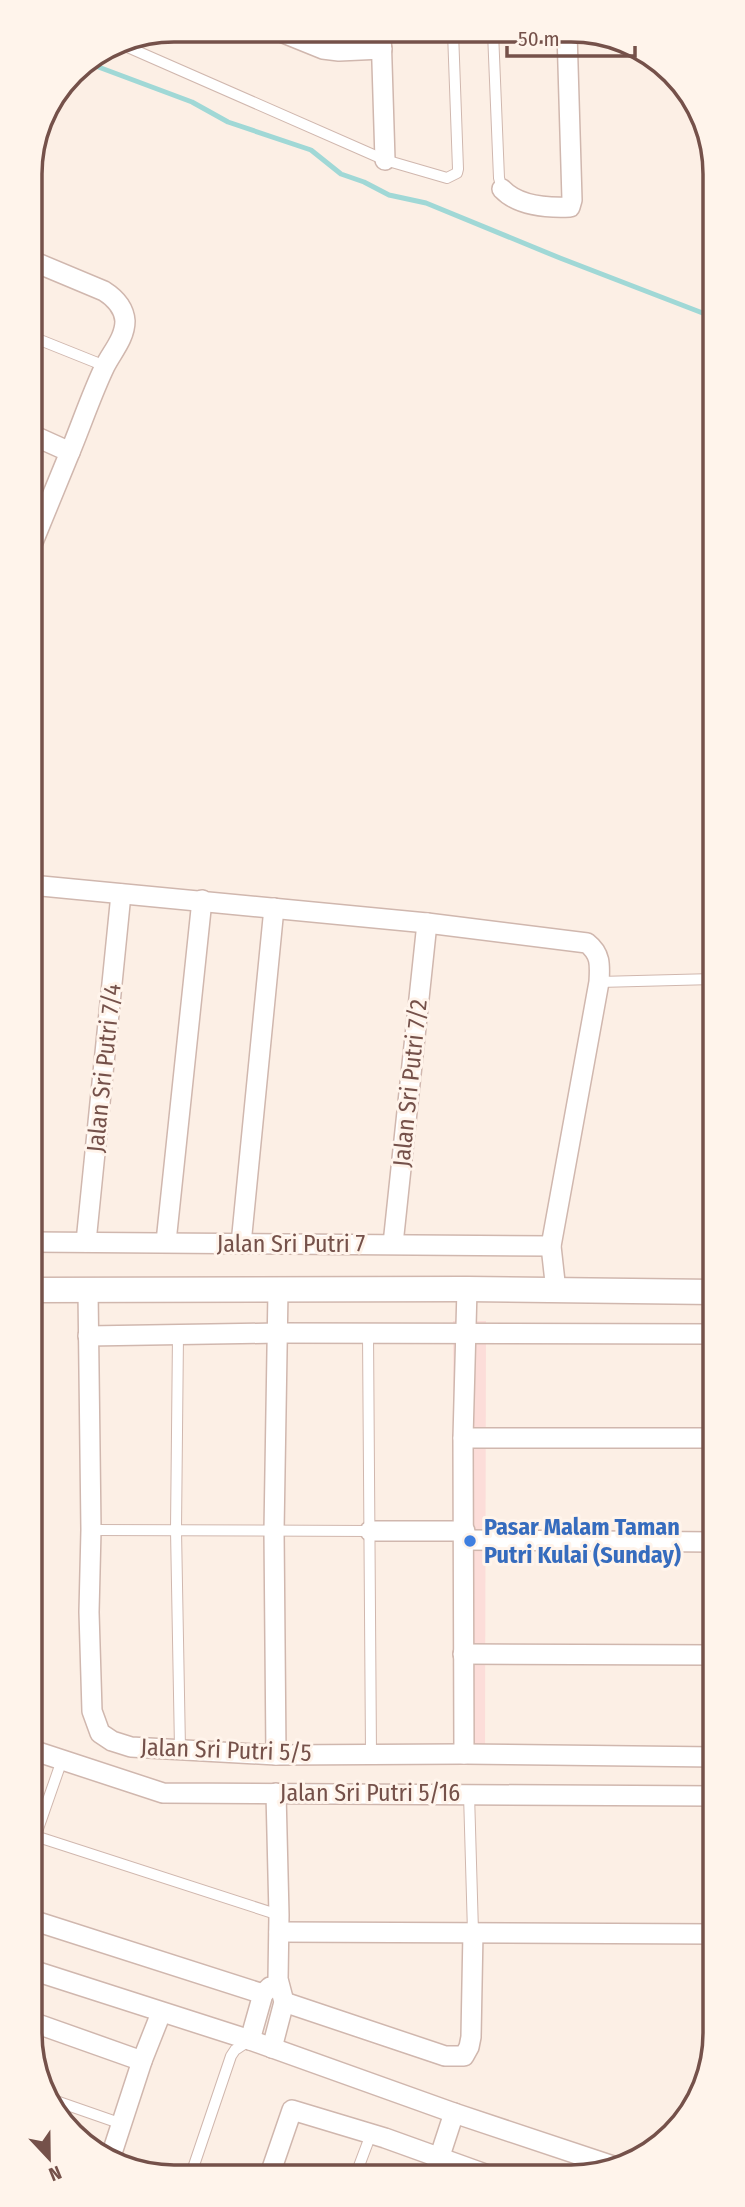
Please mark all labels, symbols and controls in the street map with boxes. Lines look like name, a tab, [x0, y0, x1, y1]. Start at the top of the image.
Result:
scale bar	[507, 14, 635, 58]
text: 50 m	[518, 26, 560, 52]
street label: Jalan Sri Putri 7/4	[81, 982, 127, 1154]
street label: Jalan Sri Putri 7/2	[387, 998, 433, 1168]
street label: Jalan Sri Putri 7	[217, 1230, 366, 1258]
place label: Pasar Malam Taman Putri Kulai (Sunday)	[484, 1513, 681, 1569]
marker: Pasar Malam Taman Putri Kulai (Sunday)	[462, 1533, 478, 1549]
street label: Jalan Sri Putri 5/5	[140, 1733, 312, 1767]
street label: Jalan Sri Putri 5/16	[280, 1779, 460, 1807]
north arrow	[14, 2123, 84, 2193]
text: N	[46, 2161, 65, 2186]

